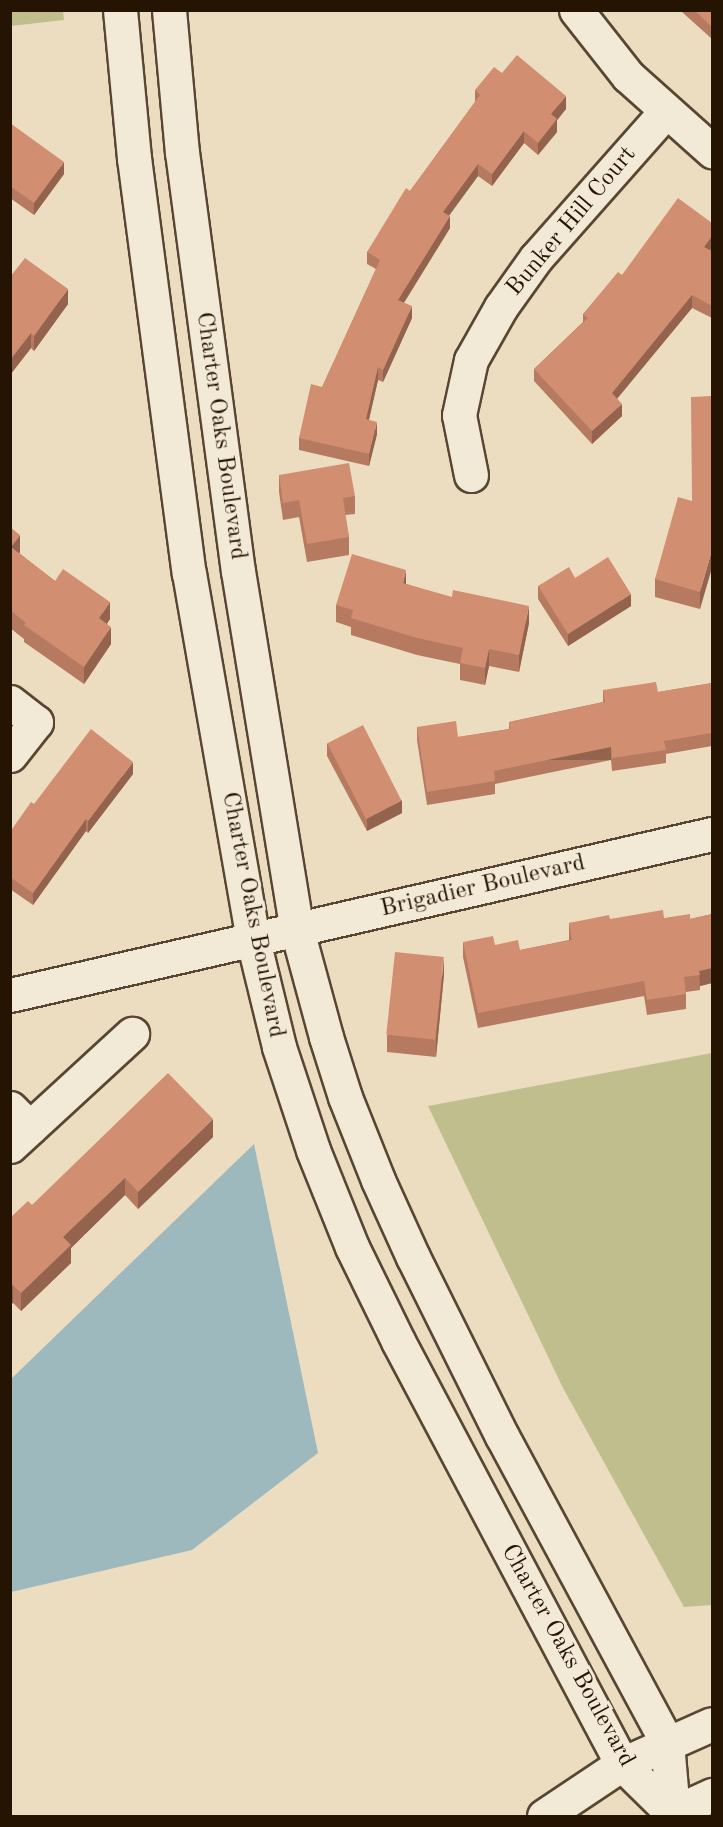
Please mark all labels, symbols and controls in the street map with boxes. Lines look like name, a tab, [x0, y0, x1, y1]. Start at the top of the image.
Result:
street label: Bunker Hill Court	[501, 141, 643, 303]
street label: Charter Oaks Boulevard	[188, 310, 252, 562]
street label: Charter Oaks Boulevard	[214, 790, 290, 1040]
street label: Brigadier Boulevard	[378, 849, 588, 925]
street label: Charter Oaks Boulevard	[494, 1540, 640, 1772]

